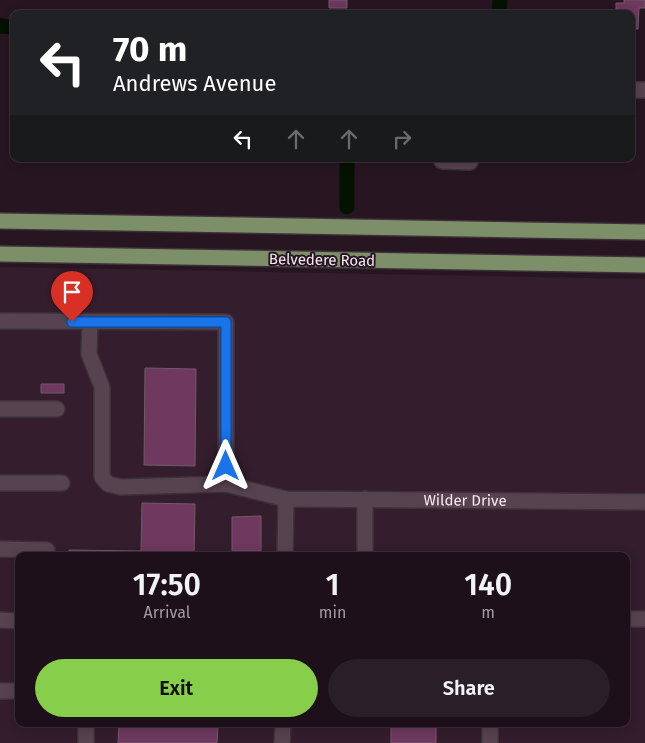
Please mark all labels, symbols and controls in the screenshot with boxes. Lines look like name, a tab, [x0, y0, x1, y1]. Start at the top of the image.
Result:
text: 70 m	[113, 28, 187, 70]
icon: left	[30, 30, 95, 95]
text: Andrews Avenue	[113, 70, 276, 97]
icon: left	[229, 125, 257, 153]
icon: ahead	[282, 125, 310, 153]
icon: ahead	[335, 125, 363, 153]
icon: right	[388, 125, 416, 153]
street label: Belvedere Road	[269, 250, 375, 270]
pin	[51, 271, 93, 322]
icon: arrive	[58, 278, 86, 306]
position arrow	[199, 439, 251, 491]
street label: Wilder Drive	[423, 491, 507, 510]
text: 17:50	[133, 567, 201, 603]
text: 1	[326, 567, 340, 603]
text: 140	[464, 567, 512, 603]
text: Arrival	[143, 603, 190, 622]
text: min	[319, 603, 346, 622]
text: m	[481, 603, 495, 622]
button: Exit	[35, 659, 318, 717]
button: Share	[328, 659, 610, 717]

